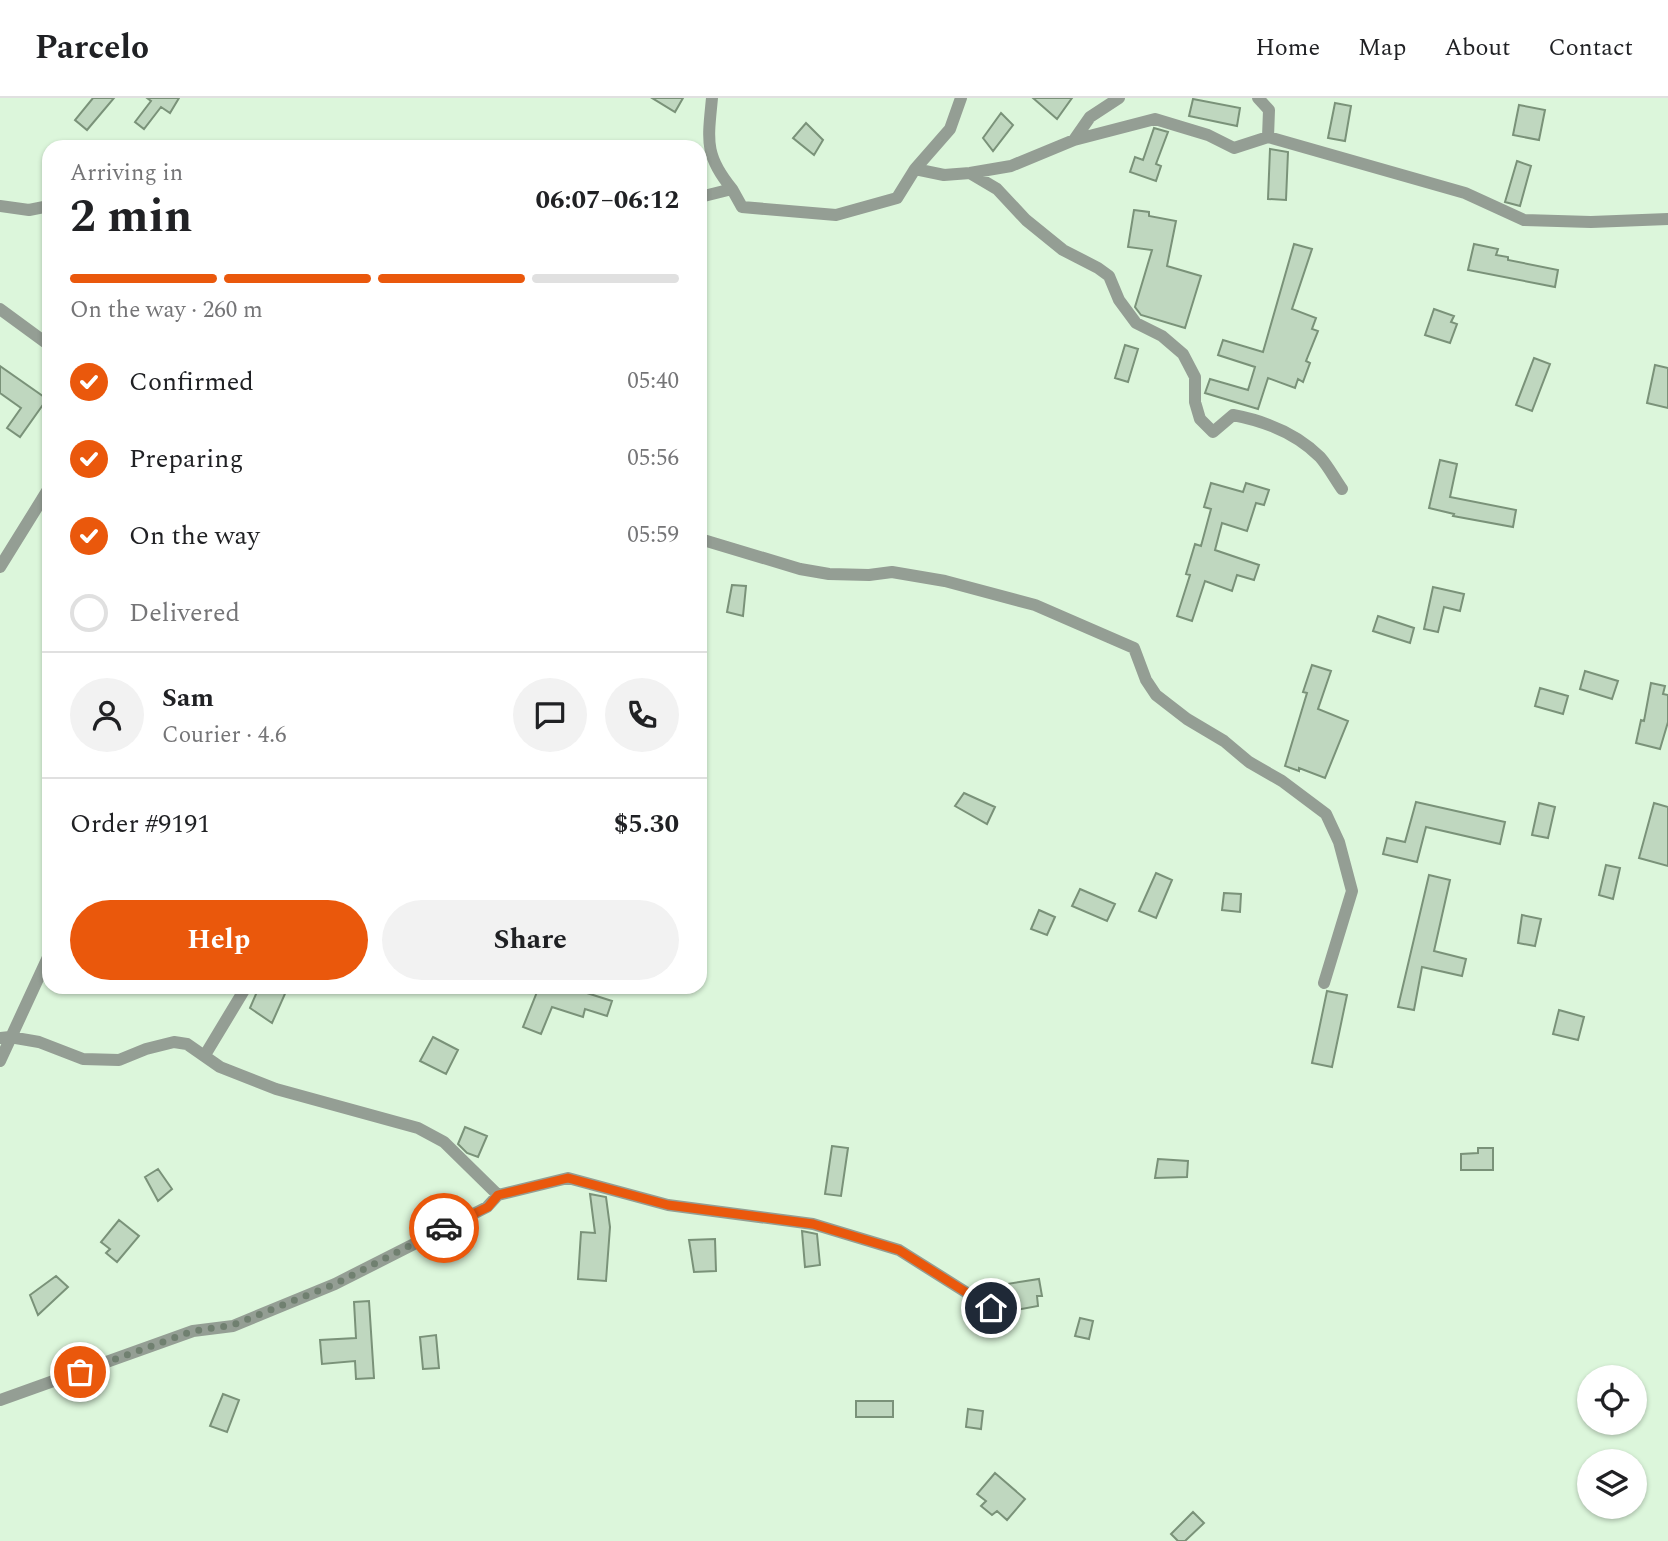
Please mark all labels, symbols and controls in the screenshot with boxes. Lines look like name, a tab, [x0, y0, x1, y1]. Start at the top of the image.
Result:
text: Parcelo	[35, 23, 149, 73]
text: Home	[1255, 30, 1320, 66]
text: Map	[1358, 30, 1406, 66]
text: About	[1444, 30, 1510, 66]
text: Contact	[1548, 30, 1633, 66]
text: Arriving in	[70, 156, 183, 191]
text: 06:07–06:12	[535, 180, 679, 220]
text: 2 min	[70, 182, 192, 252]
text: On the way · 260 m	[70, 293, 263, 328]
text: Confirmed	[129, 362, 254, 402]
icon: check	[70, 363, 108, 401]
text: 05:40	[627, 364, 679, 399]
text: Preparing	[129, 439, 243, 479]
icon: check	[70, 440, 108, 478]
text: 05:56	[627, 441, 679, 476]
text: On the way	[129, 516, 260, 556]
icon: check	[70, 517, 108, 555]
text: 05:59	[627, 518, 679, 553]
text: Delivered	[129, 593, 240, 633]
button: person	[70, 678, 144, 752]
text: Sam	[162, 678, 214, 718]
button: chat	[513, 678, 587, 752]
button: phone	[605, 678, 679, 752]
text: Courier · 4.6	[162, 718, 287, 753]
text: Order #9191	[70, 804, 210, 844]
text: $5.30	[614, 804, 679, 844]
button: Help	[70, 900, 368, 980]
button: Share	[382, 900, 679, 980]
courier	[409, 1193, 479, 1263]
icon: car	[425, 1209, 463, 1247]
pin	[961, 1278, 1021, 1338]
icon: home	[972, 1289, 1010, 1327]
pin	[50, 1342, 110, 1402]
icon: bag	[61, 1353, 99, 1391]
map controls	[1577, 1365, 1647, 1519]
button: locate	[1577, 1365, 1647, 1435]
button: layers	[1577, 1449, 1647, 1519]

